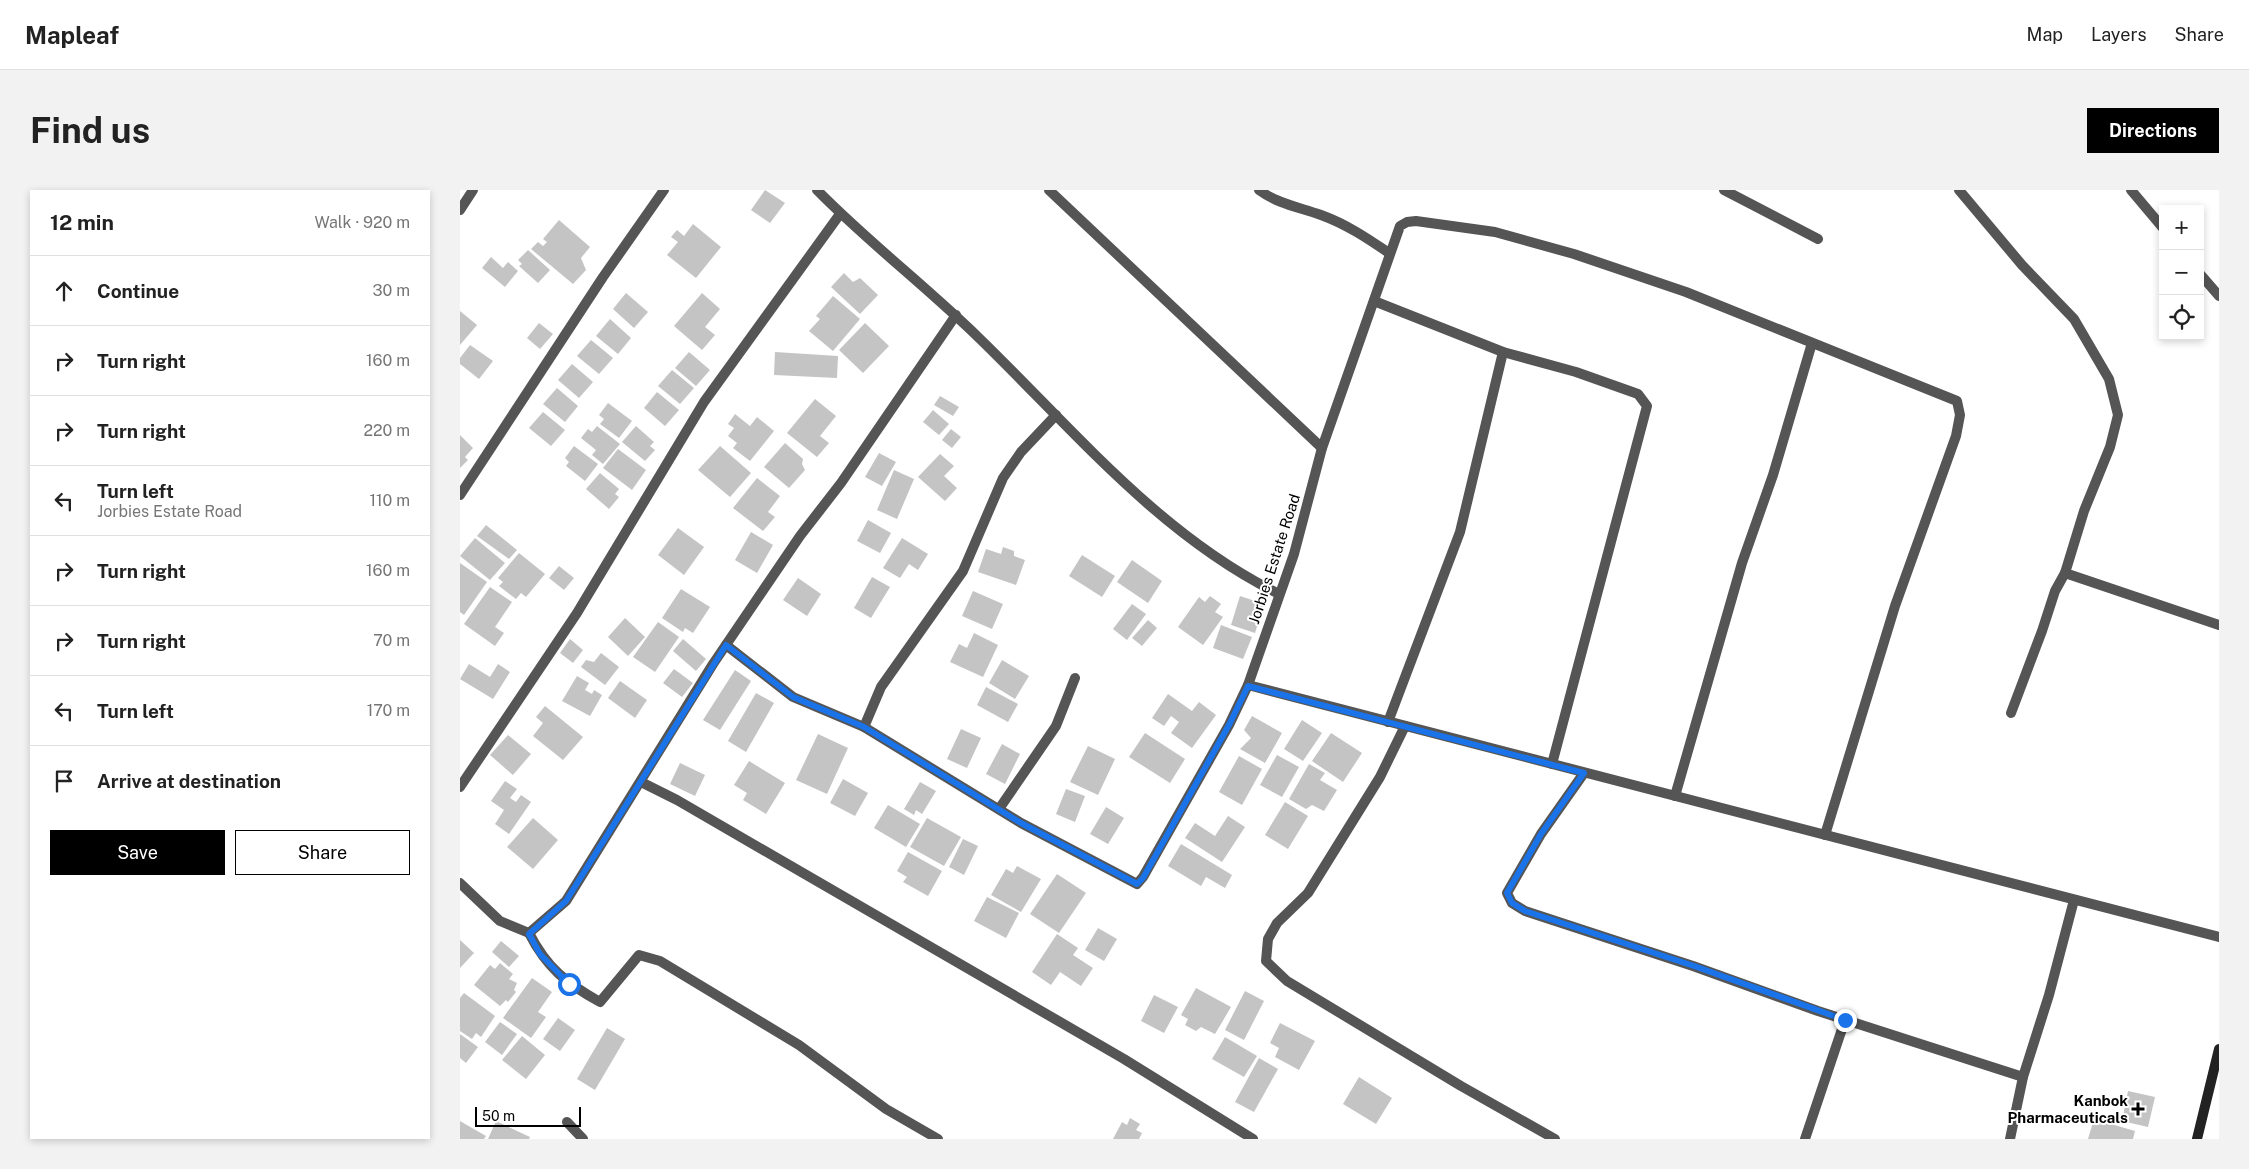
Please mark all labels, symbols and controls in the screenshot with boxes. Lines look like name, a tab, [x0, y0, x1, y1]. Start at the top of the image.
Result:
text: Mapleaf	[25, 21, 119, 49]
text: Map	[2027, 24, 2063, 45]
text: Layers	[2091, 24, 2147, 45]
text: Share	[2175, 24, 2224, 45]
button: Directions	[2087, 108, 2219, 153]
text: Find us	[30, 110, 150, 151]
map controls	[2159, 205, 2204, 340]
button: +	[2159, 205, 2204, 250]
text: 12 min	[50, 210, 114, 235]
text: Walk · 920 m	[314, 213, 410, 232]
button: −	[2159, 250, 2204, 295]
icon: ahead	[50, 277, 78, 305]
text: Continue	[97, 280, 179, 302]
text: 30 m	[373, 281, 410, 300]
button: locate	[2159, 295, 2204, 340]
icon: right	[50, 347, 78, 375]
text: Turn right	[97, 350, 186, 372]
text: 160 m	[366, 351, 410, 370]
icon: right	[50, 417, 78, 445]
text: Turn right	[97, 420, 186, 442]
text: 220 m	[363, 421, 410, 440]
text: Turn left	[97, 480, 174, 502]
icon: left	[50, 487, 78, 515]
text: 110 m	[369, 491, 410, 510]
street label: Jorbies Estate Road	[1245, 492, 1303, 626]
text: Jorbies Estate Road	[97, 502, 242, 521]
icon: right	[50, 557, 78, 585]
text: Turn right	[97, 560, 186, 582]
text: 160 m	[366, 561, 410, 580]
icon: right	[50, 627, 78, 655]
text: Turn right	[97, 630, 186, 652]
text: 70 m	[373, 631, 410, 650]
icon: left	[50, 697, 78, 725]
text: Turn left	[97, 700, 174, 722]
text: 170 m	[367, 701, 410, 720]
icon: arrive	[50, 767, 78, 795]
text: Arrive at destination	[97, 770, 281, 792]
button: Save	[50, 830, 225, 875]
button: Share	[235, 830, 410, 875]
route start	[558, 973, 581, 996]
route end	[1834, 1009, 1857, 1032]
place label: Kanbok Pharmaceuticals	[2008, 1092, 2128, 1126]
marker: Kanbok Pharmaceuticals	[2132, 1103, 2144, 1115]
scale bar	[475, 1104, 581, 1127]
text: 50 m	[482, 1108, 515, 1124]

